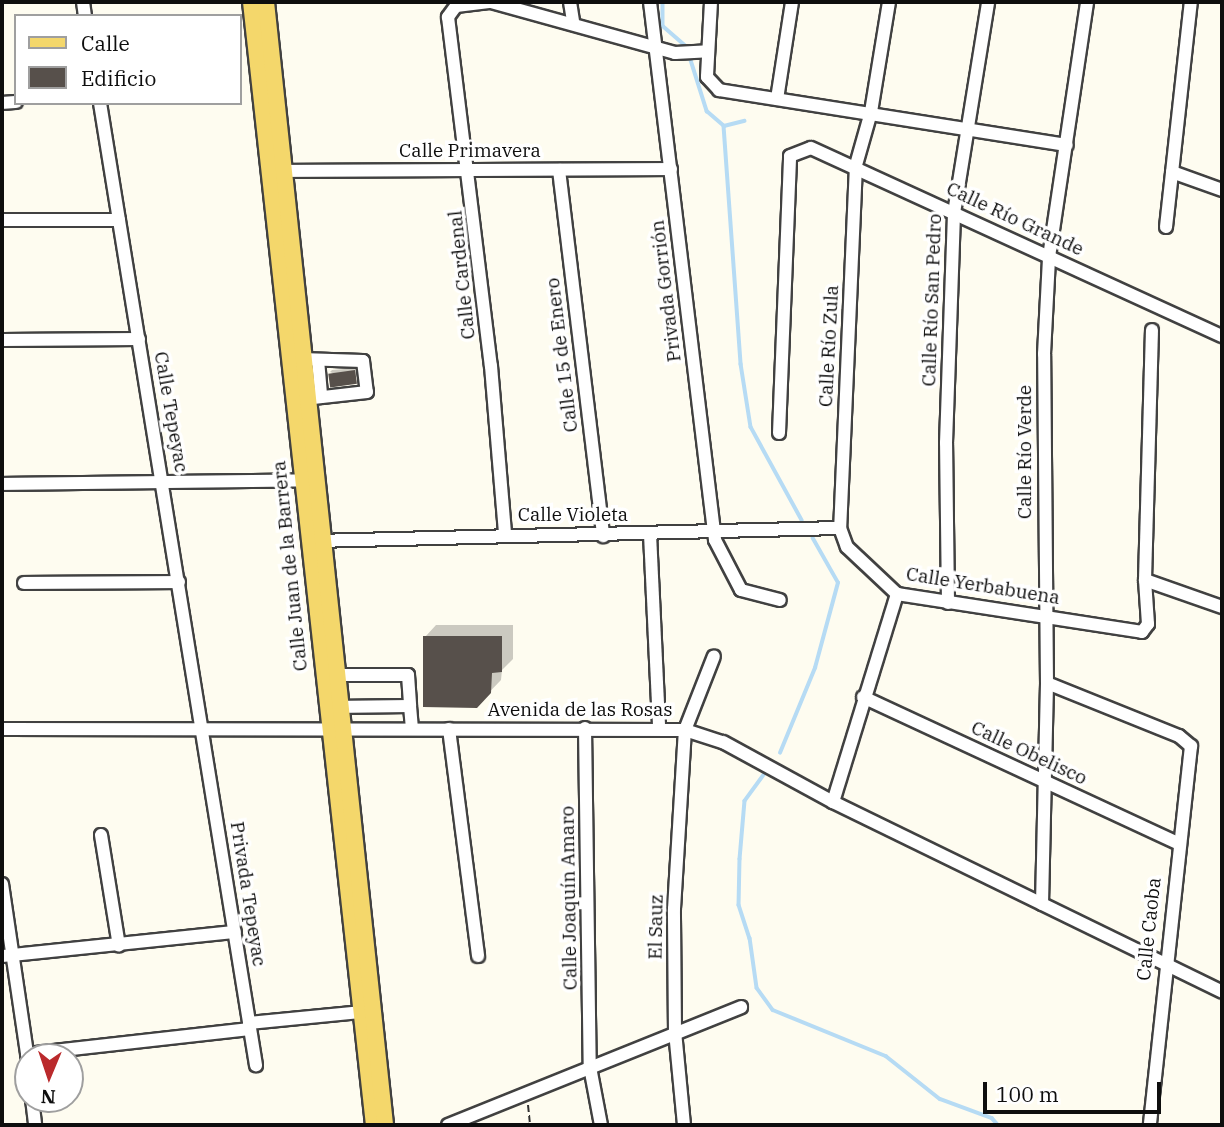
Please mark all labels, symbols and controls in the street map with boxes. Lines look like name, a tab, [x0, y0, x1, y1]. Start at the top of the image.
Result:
legend	[14, 14, 242, 105]
text: Calle	[81, 29, 130, 57]
text: Edificio	[81, 64, 156, 92]
street label: Calle Primavera	[399, 140, 541, 162]
street label: Calle Río Grande	[943, 177, 1087, 261]
street label: Calle Cardenal	[444, 209, 480, 341]
street label: Calle Río San Pedro	[918, 213, 946, 387]
street label: Privada Gorrión	[646, 219, 686, 363]
street label: Calle 15 de Enero	[541, 276, 583, 434]
street label: Calle Río Zula	[814, 284, 844, 408]
street label: Calle Tepeyac	[149, 350, 193, 474]
street label: Calle Río Verde	[1014, 385, 1036, 519]
street label: Calle Juan de la Barrera	[268, 460, 312, 672]
street label: Calle Violeta	[518, 504, 628, 526]
street label: Calle Yerbabuena	[904, 563, 1062, 609]
street label: Avenida de las Rosas	[487, 699, 673, 721]
street label: Calle Obelisco	[967, 716, 1091, 790]
street label: Calle Joaquín Amaro	[556, 806, 582, 990]
street label: Privada Tepeyac	[225, 820, 271, 968]
street label: Calle Caoba	[1132, 876, 1166, 982]
street label: El Sauz	[644, 894, 668, 960]
north arrow	[14, 1043, 84, 1113]
scale bar	[986, 1068, 1164, 1112]
text: 100 m	[996, 1080, 1059, 1108]
text: N	[40, 1085, 56, 1109]

